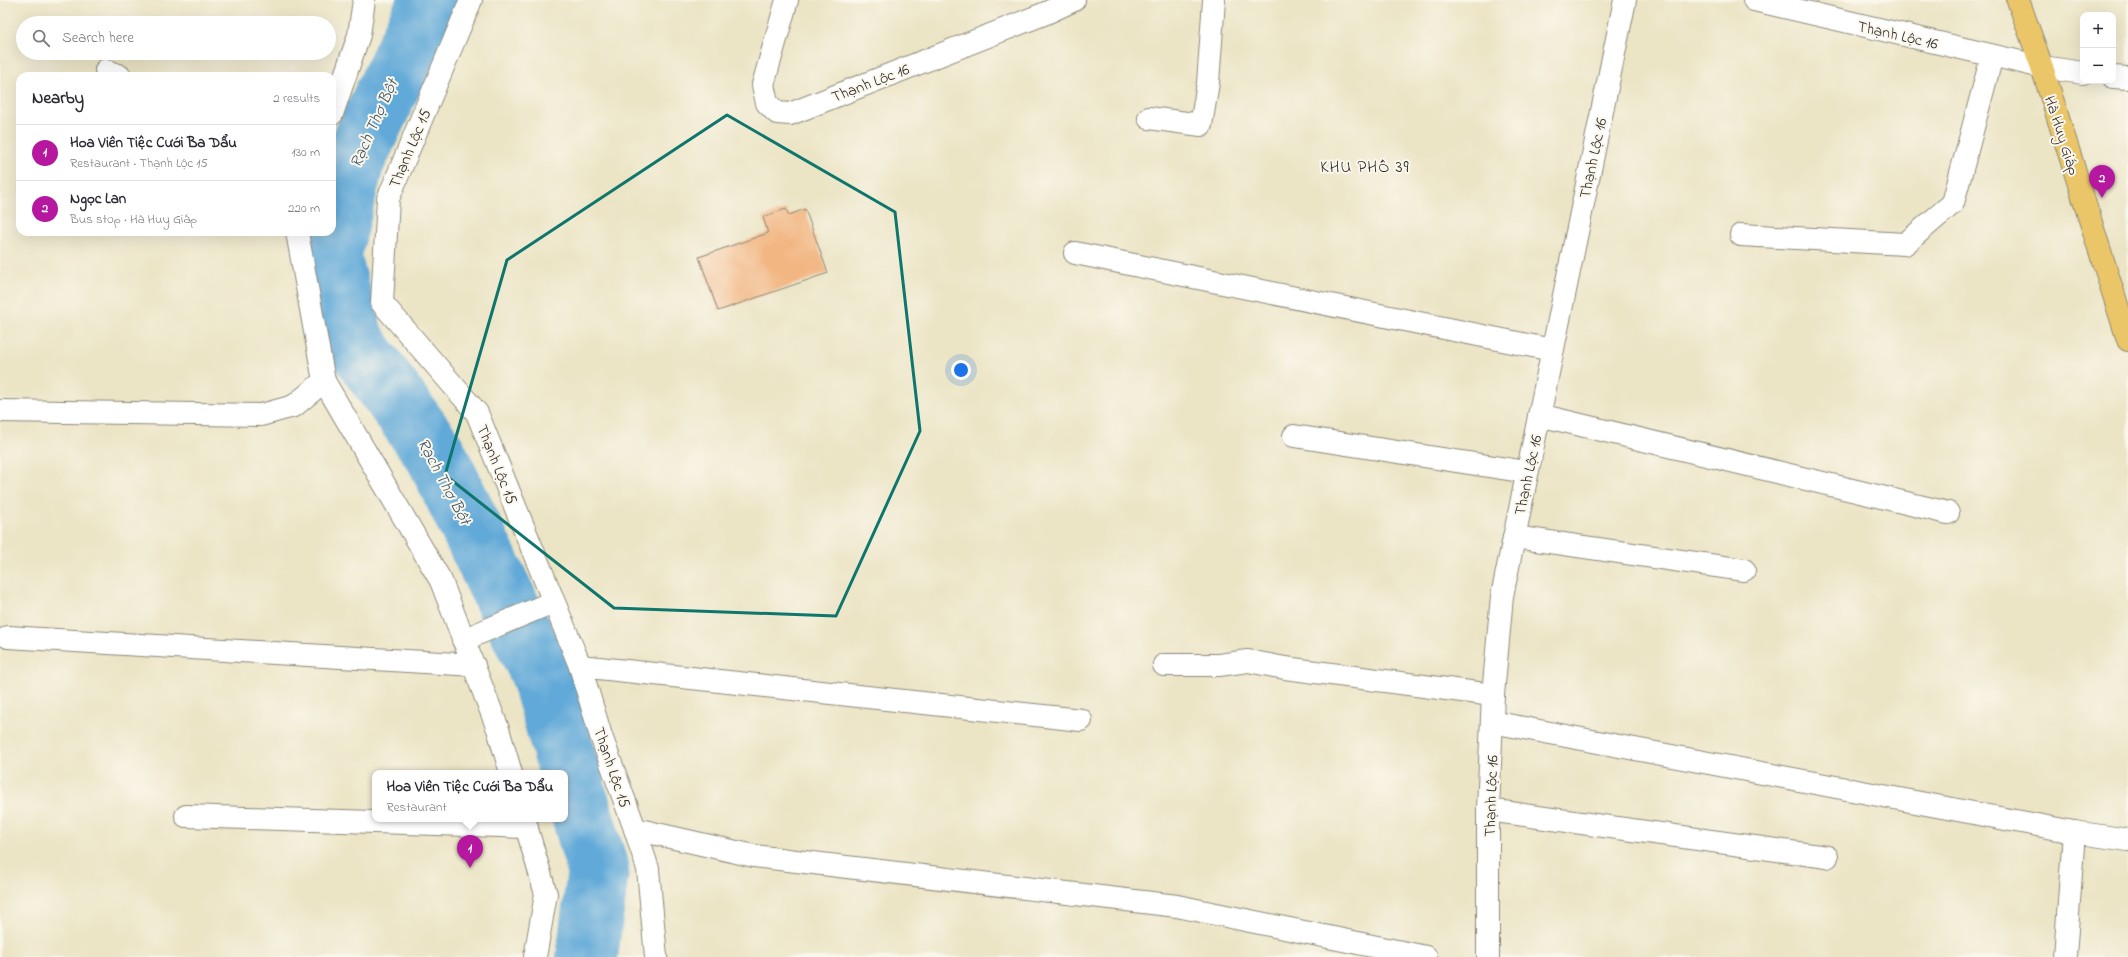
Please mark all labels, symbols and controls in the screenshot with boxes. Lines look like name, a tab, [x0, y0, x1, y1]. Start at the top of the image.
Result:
map controls	[2080, 12, 2116, 84]
button: +	[2080, 12, 2116, 48]
street label: Thạnh Lộc 16	[1855, 15, 1940, 57]
search box	[16, 16, 336, 60]
icon: search	[30, 27, 52, 49]
text: Search here	[62, 27, 134, 49]
button: −	[2080, 48, 2116, 84]
street label: Thạnh Lộc 16	[828, 58, 913, 110]
water label: Rạch Thợ Bột	[344, 73, 406, 172]
text: Nearby	[32, 86, 84, 111]
text: 2 results	[273, 89, 320, 108]
street label: Hà Huy Giáp	[2037, 93, 2085, 179]
street label: Thạnh Lộc 15	[383, 105, 438, 192]
street label: Thạnh Lộc 16	[1574, 116, 1614, 201]
text: Hoa Viên Tiệc Cưới Ba Dẩu	[70, 132, 237, 154]
text: 1	[43, 143, 47, 162]
text: 130 m	[292, 143, 320, 162]
text: Restaurant · Thạnh Lộc 15	[70, 154, 208, 173]
district label: KHU PHỐ 39	[1320, 155, 1410, 180]
pin: 2	[2089, 165, 2115, 198]
text: Ngọc Lan	[70, 188, 126, 210]
text: 2	[42, 199, 48, 218]
text: 220 m	[288, 199, 320, 218]
text: Bus stop · Hà Huy Giáp	[70, 210, 197, 229]
your location	[951, 360, 971, 380]
street label: Thạnh Lộc 15	[469, 421, 523, 508]
street label: Thạnh Lộc 16	[1509, 433, 1549, 518]
water label: Rạch Thợ Bột	[410, 434, 478, 531]
street label: Thạnh Lộc 15	[586, 724, 636, 811]
street label: Thạnh Lộc 16	[1479, 755, 1505, 837]
popup	[372, 770, 568, 822]
text: Hoa Viên Tiệc Cưới Ba Dẩu	[387, 776, 553, 798]
text: Restaurant	[387, 798, 447, 817]
pin: 1	[457, 835, 483, 868]

